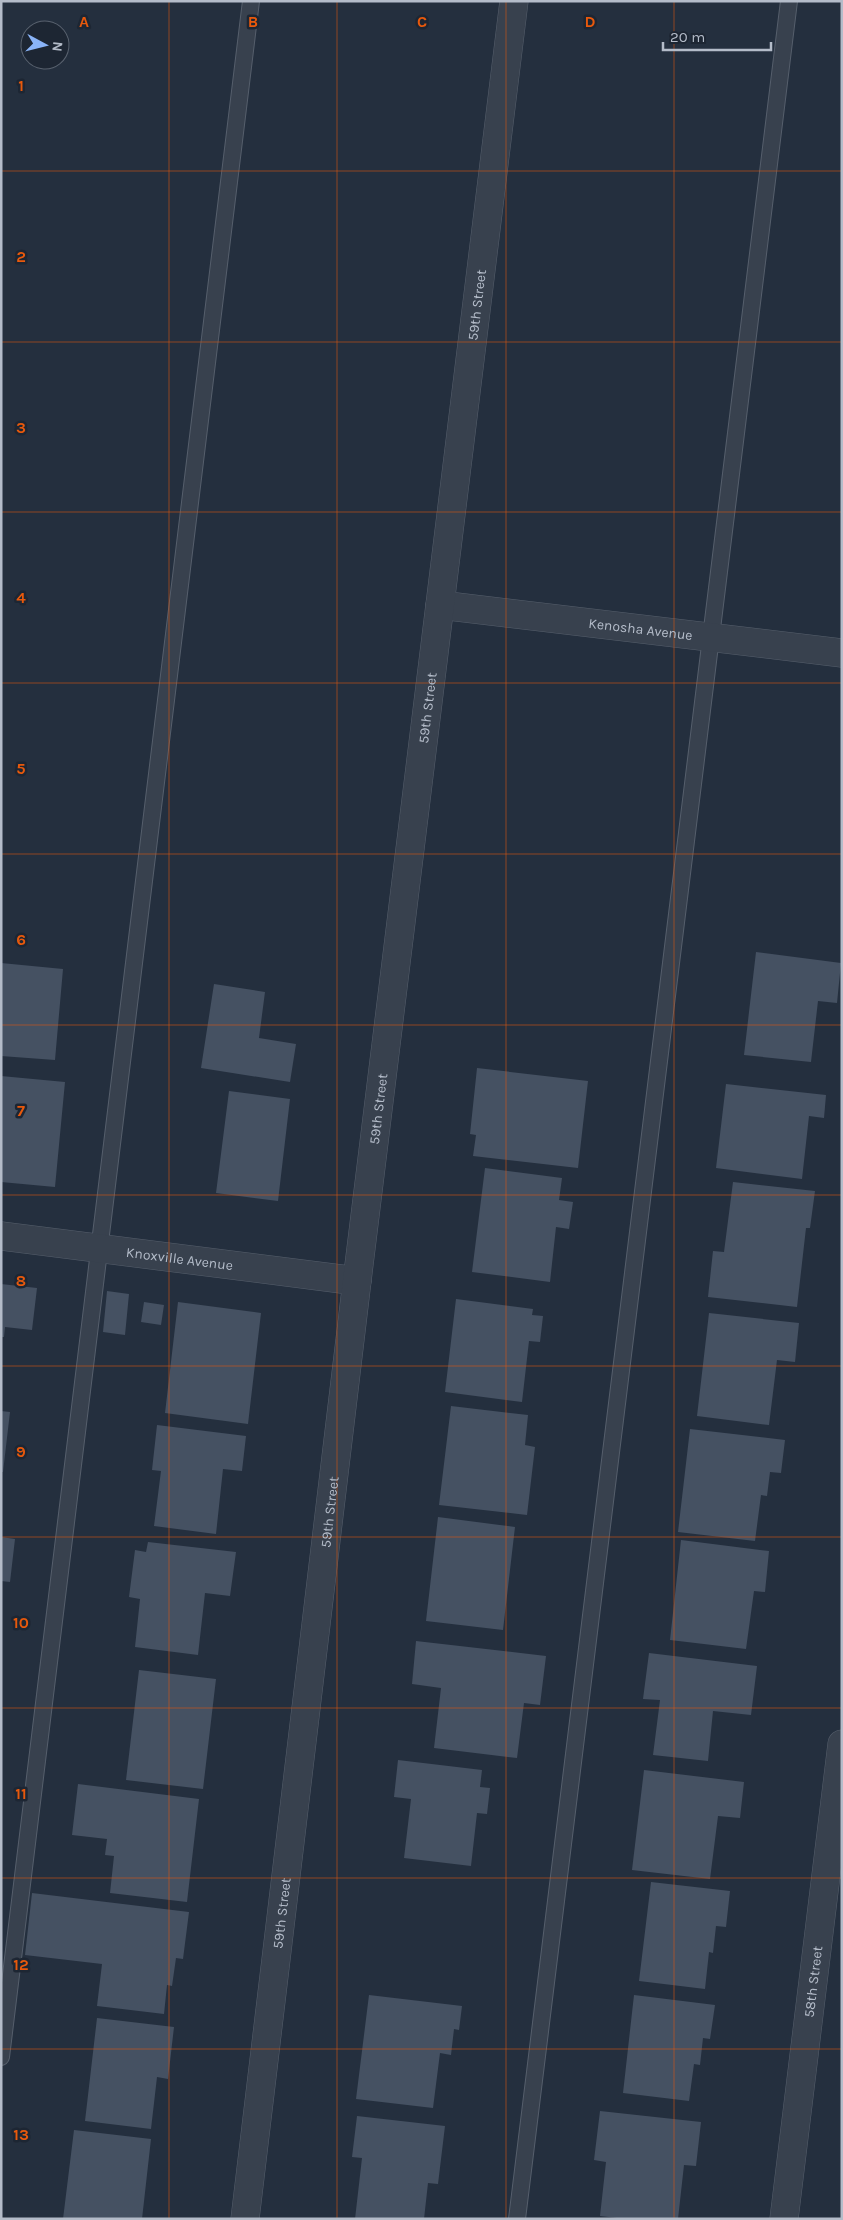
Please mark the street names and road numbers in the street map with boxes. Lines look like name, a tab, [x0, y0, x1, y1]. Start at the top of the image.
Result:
street label: 59th Street	[464, 268, 490, 342]
street label: Kenosha Avenue	[588, 614, 694, 644]
street label: 59th Street	[414, 671, 440, 744]
street label: 59th Street	[365, 1072, 391, 1145]
street label: Knoxville Avenue	[125, 1243, 234, 1274]
street label: 59th Street	[317, 1475, 342, 1549]
street label: 59th Street	[269, 1877, 294, 1950]
street label: 58th Street	[800, 1945, 826, 2019]

